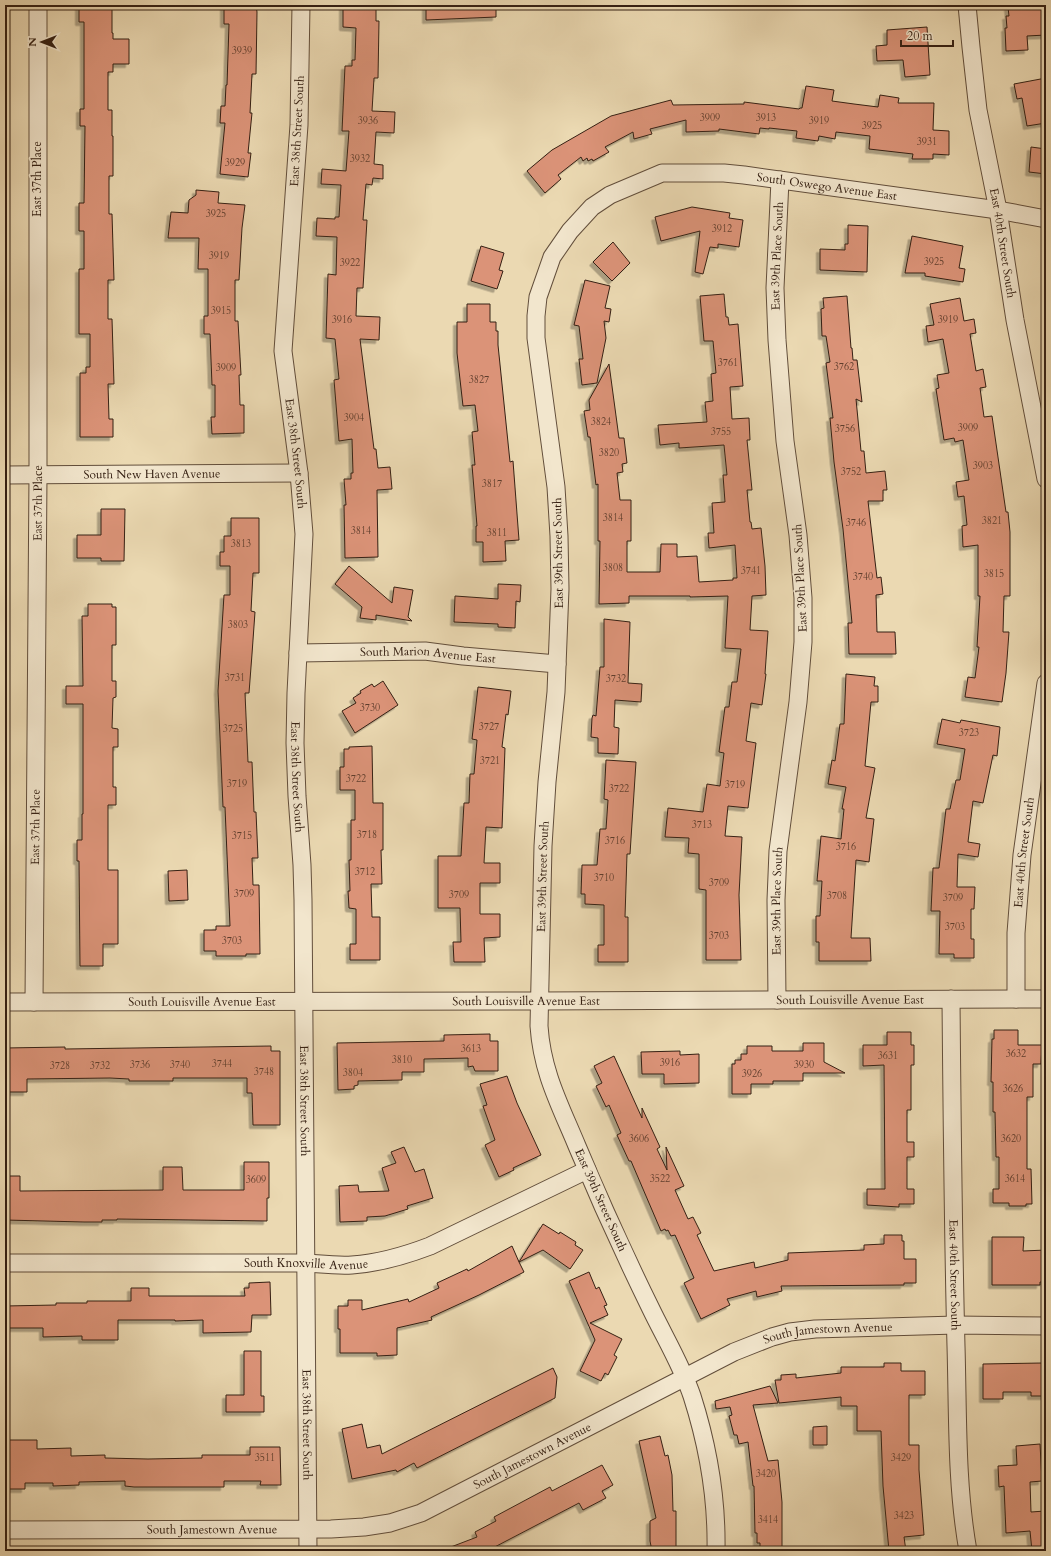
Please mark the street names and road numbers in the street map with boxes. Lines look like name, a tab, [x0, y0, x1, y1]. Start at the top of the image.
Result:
street label: East 38th Street South	[286, 75, 308, 187]
street label: East 37th Place	[29, 141, 45, 217]
street label: South Oswego Avenue East	[756, 169, 898, 204]
street label: East 40th Street South	[986, 187, 1020, 300]
street label: East 39th Place South	[767, 201, 787, 311]
street label: East 38th Street South	[281, 397, 310, 510]
street label: East 37th Place	[29, 465, 46, 541]
street label: South New Haven Avenue	[83, 466, 221, 482]
street label: East 39th Street South	[549, 497, 567, 609]
street label: East 39th Place South	[789, 523, 811, 633]
street label: South Marion Avenue East	[360, 643, 496, 667]
street label: East 38th Street South	[287, 721, 308, 833]
street label: East 37th Place	[27, 789, 44, 865]
street label: East 40th Street South	[1010, 796, 1038, 908]
street label: East 39th Street South	[533, 820, 553, 932]
street label: East 39th Place South	[768, 845, 787, 955]
street label: South Louisville Avenue East	[776, 991, 924, 1008]
street label: South Louisville Avenue East	[128, 993, 276, 1010]
street label: South Louisville Avenue East	[452, 993, 600, 1009]
street label: East 38th Street South	[296, 1045, 313, 1157]
street label: East 39th Street South	[571, 1146, 631, 1254]
street label: East 40th Street South	[945, 1219, 964, 1331]
street label: South Knoxville Avenue	[244, 1255, 369, 1273]
street label: South Jamestown Avenue	[761, 1319, 893, 1348]
street label: East 38th Street South	[299, 1369, 315, 1481]
street label: South Jamestown Avenue	[471, 1419, 594, 1493]
street label: South Jamestown Avenue	[147, 1521, 277, 1538]

